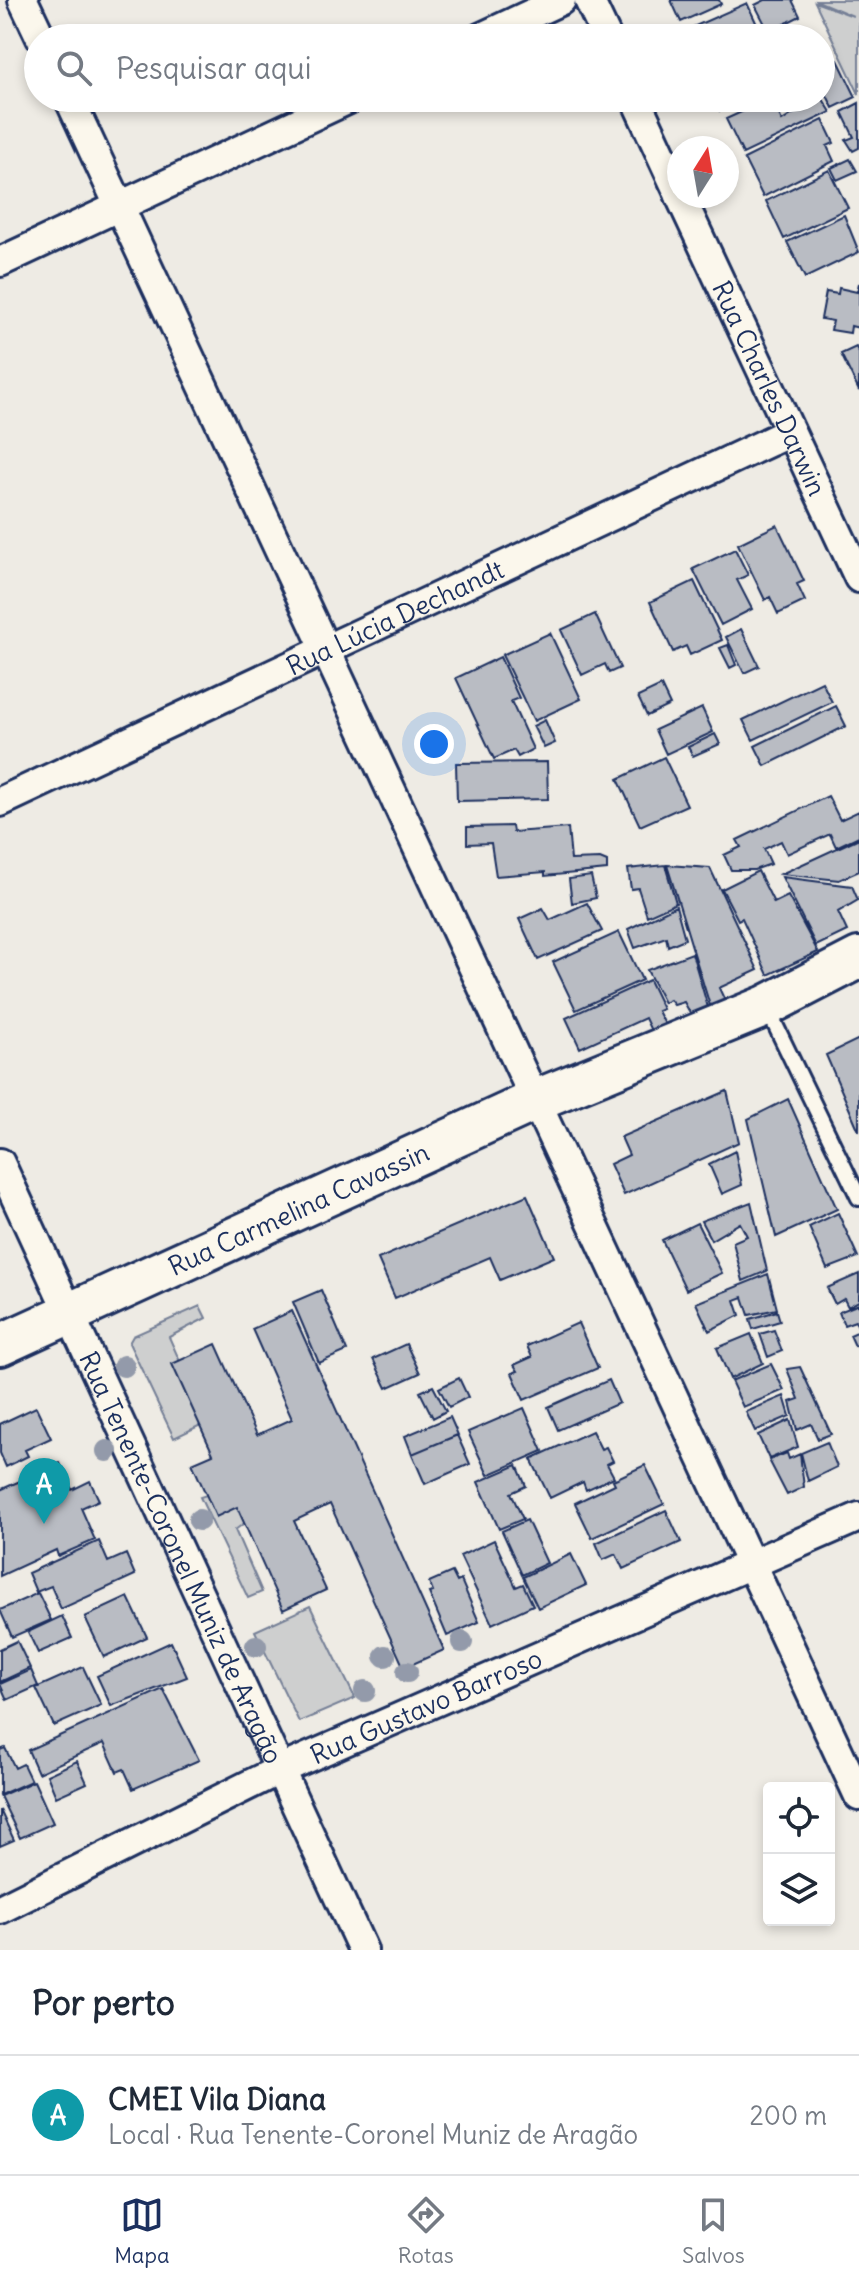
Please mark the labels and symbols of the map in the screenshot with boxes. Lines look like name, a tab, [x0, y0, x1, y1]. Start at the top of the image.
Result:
north arrow	[667, 136, 739, 208]
street label: Rua Charles Darwin	[706, 275, 834, 501]
street label: Rua Lúcia Dechandt	[281, 552, 509, 682]
your location	[414, 724, 454, 764]
street label: Rua Carmelina Cavassin	[163, 1135, 434, 1283]
street label: Rua Tenente-Coronel Muniz de Aragão	[73, 1346, 291, 1768]
pin: A	[18, 1458, 70, 1524]
street label: Rua Gustavo Barroso	[305, 1641, 547, 1771]

